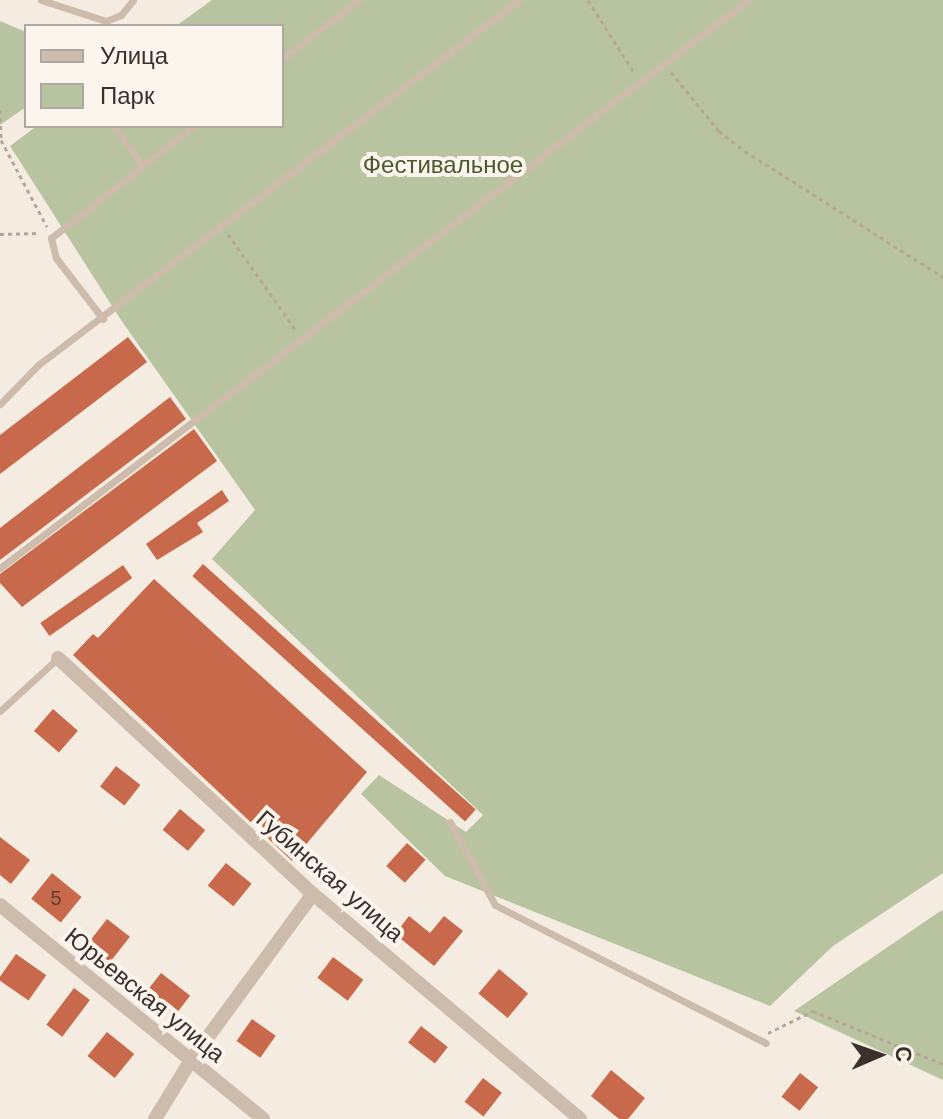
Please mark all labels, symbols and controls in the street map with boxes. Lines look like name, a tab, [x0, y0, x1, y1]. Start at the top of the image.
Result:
legend	[24, 24, 284, 128]
text: Улица	[100, 42, 168, 69]
text: Парк	[100, 82, 154, 109]
park label: Фестивальное	[363, 151, 523, 179]
street label: Губинская улица	[250, 804, 410, 948]
house number: 5	[50, 886, 62, 910]
street label: Юрьевская улица	[59, 922, 231, 1068]
north arrow	[839, 1015, 919, 1095]
text: С	[891, 1046, 916, 1063]

